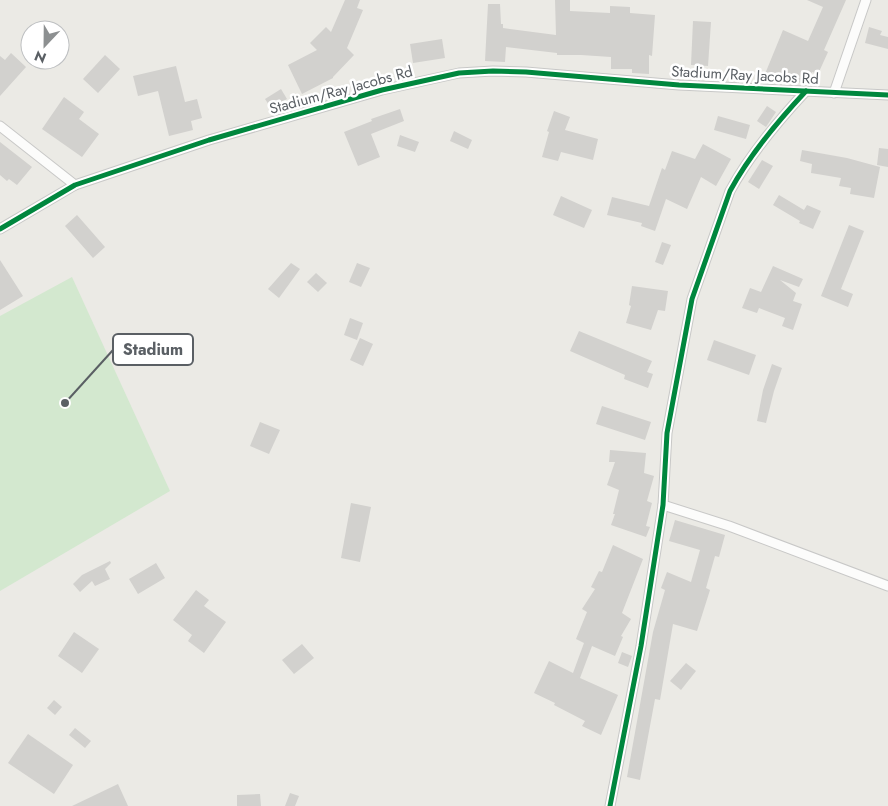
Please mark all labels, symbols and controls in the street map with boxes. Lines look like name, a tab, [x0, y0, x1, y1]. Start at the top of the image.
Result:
north arrow	[20, 20, 70, 70]
text: N	[31, 46, 49, 68]
street label: Stadium/Ray Jacobs Rd	[267, 60, 415, 120]
street label: Stadium/Ray Jacobs Rd	[671, 60, 819, 90]
callout: Stadium	[113, 334, 193, 365]
text: Stadium	[123, 338, 183, 361]

